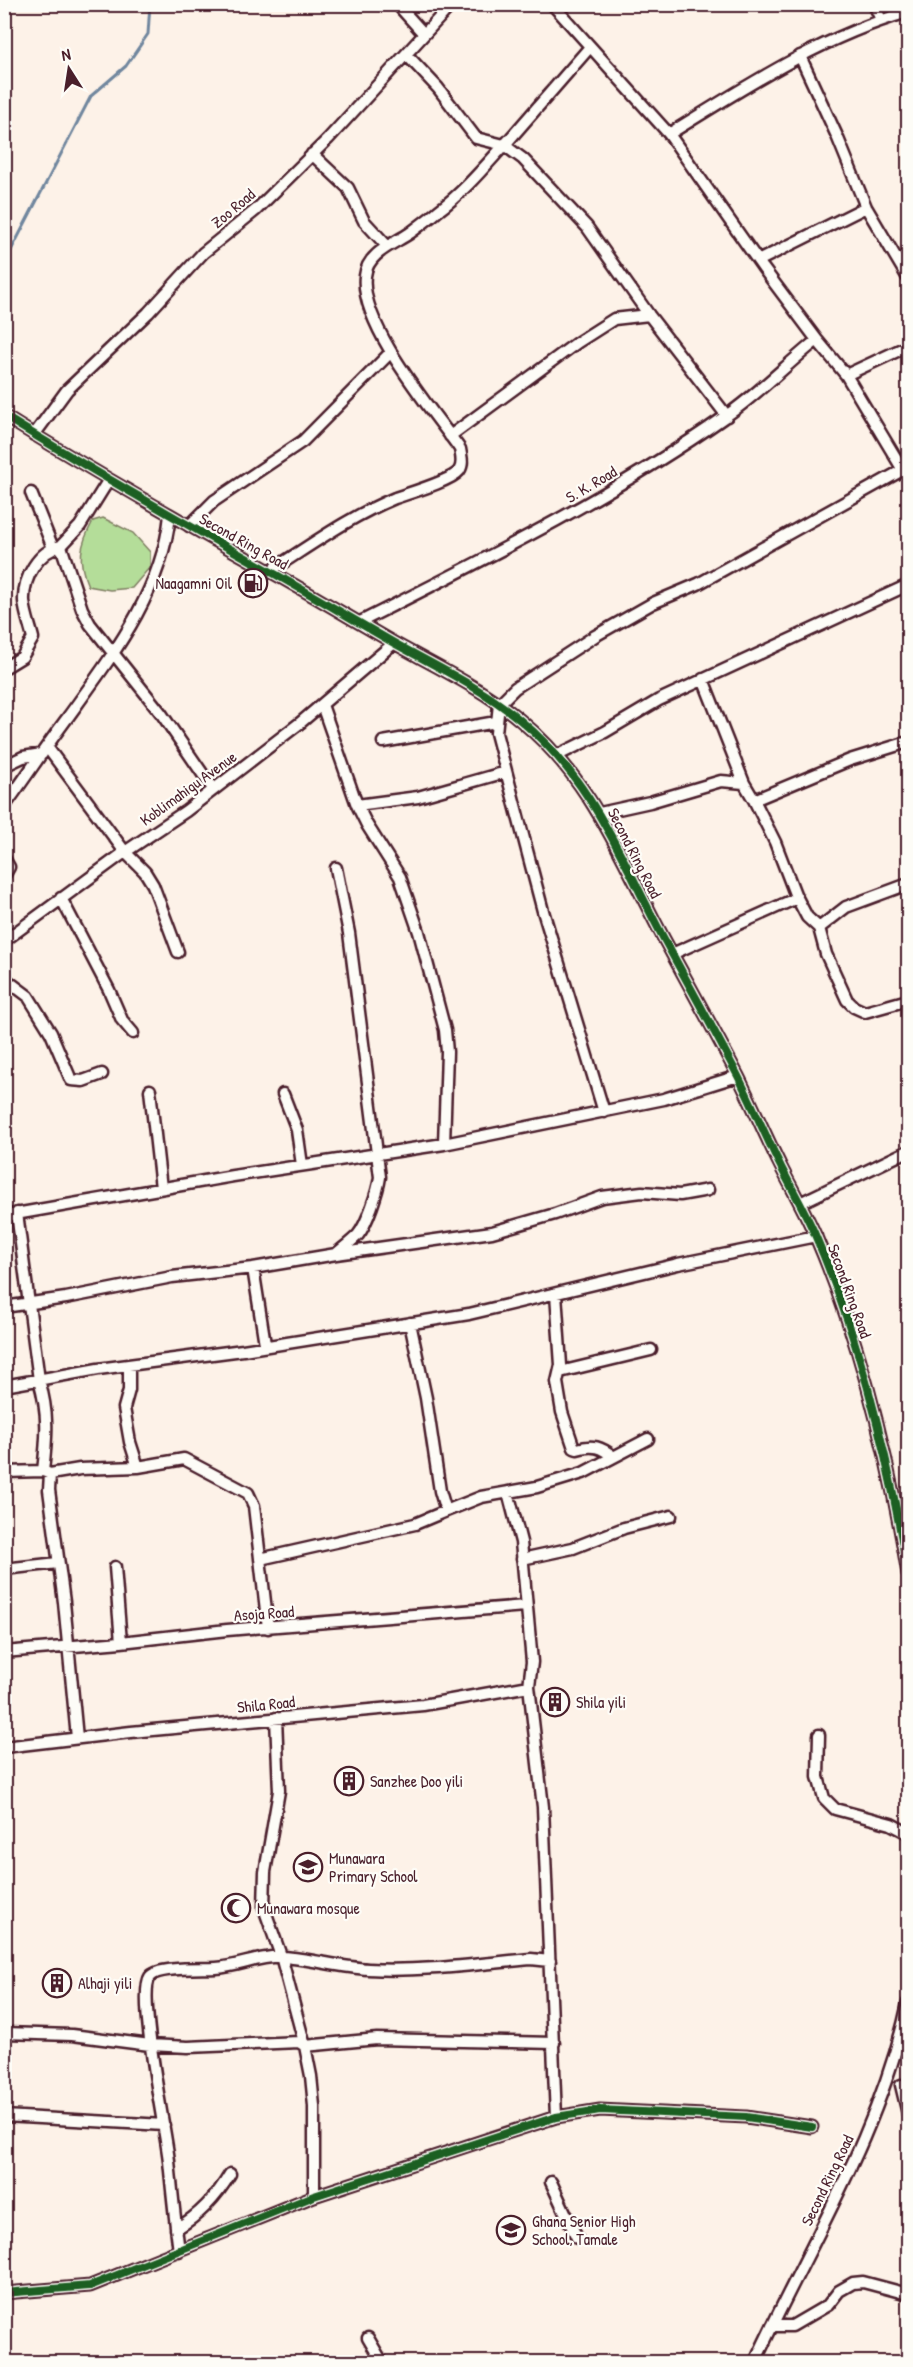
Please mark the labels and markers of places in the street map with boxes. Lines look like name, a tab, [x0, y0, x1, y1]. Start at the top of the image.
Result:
fuel station icon: Naagamni Oil	[237, 567, 269, 599]
place label: Naagamni Oil	[155, 572, 233, 594]
building icon: Shila yili	[539, 1686, 571, 1718]
place label: Shila yili	[576, 1691, 626, 1713]
building icon: Sanzhee Doo yili	[333, 1765, 365, 1797]
place label: Sanzhee Doo yili	[370, 1770, 463, 1792]
place label: Munawara Primary School	[329, 1847, 418, 1887]
school or university icon: Munawara Primary School	[292, 1851, 324, 1883]
mosque icon: Munawara mosque	[220, 1892, 252, 1924]
place label: Munawara mosque	[257, 1897, 361, 1919]
building icon: Alhaji yili	[41, 1967, 73, 1999]
place label: Alhaji yili	[78, 1972, 132, 1994]
place label: Ghana Senior High School, Tamale	[532, 2210, 636, 2250]
school or university icon: Ghana Senior High School, Tamale	[495, 2214, 527, 2246]

